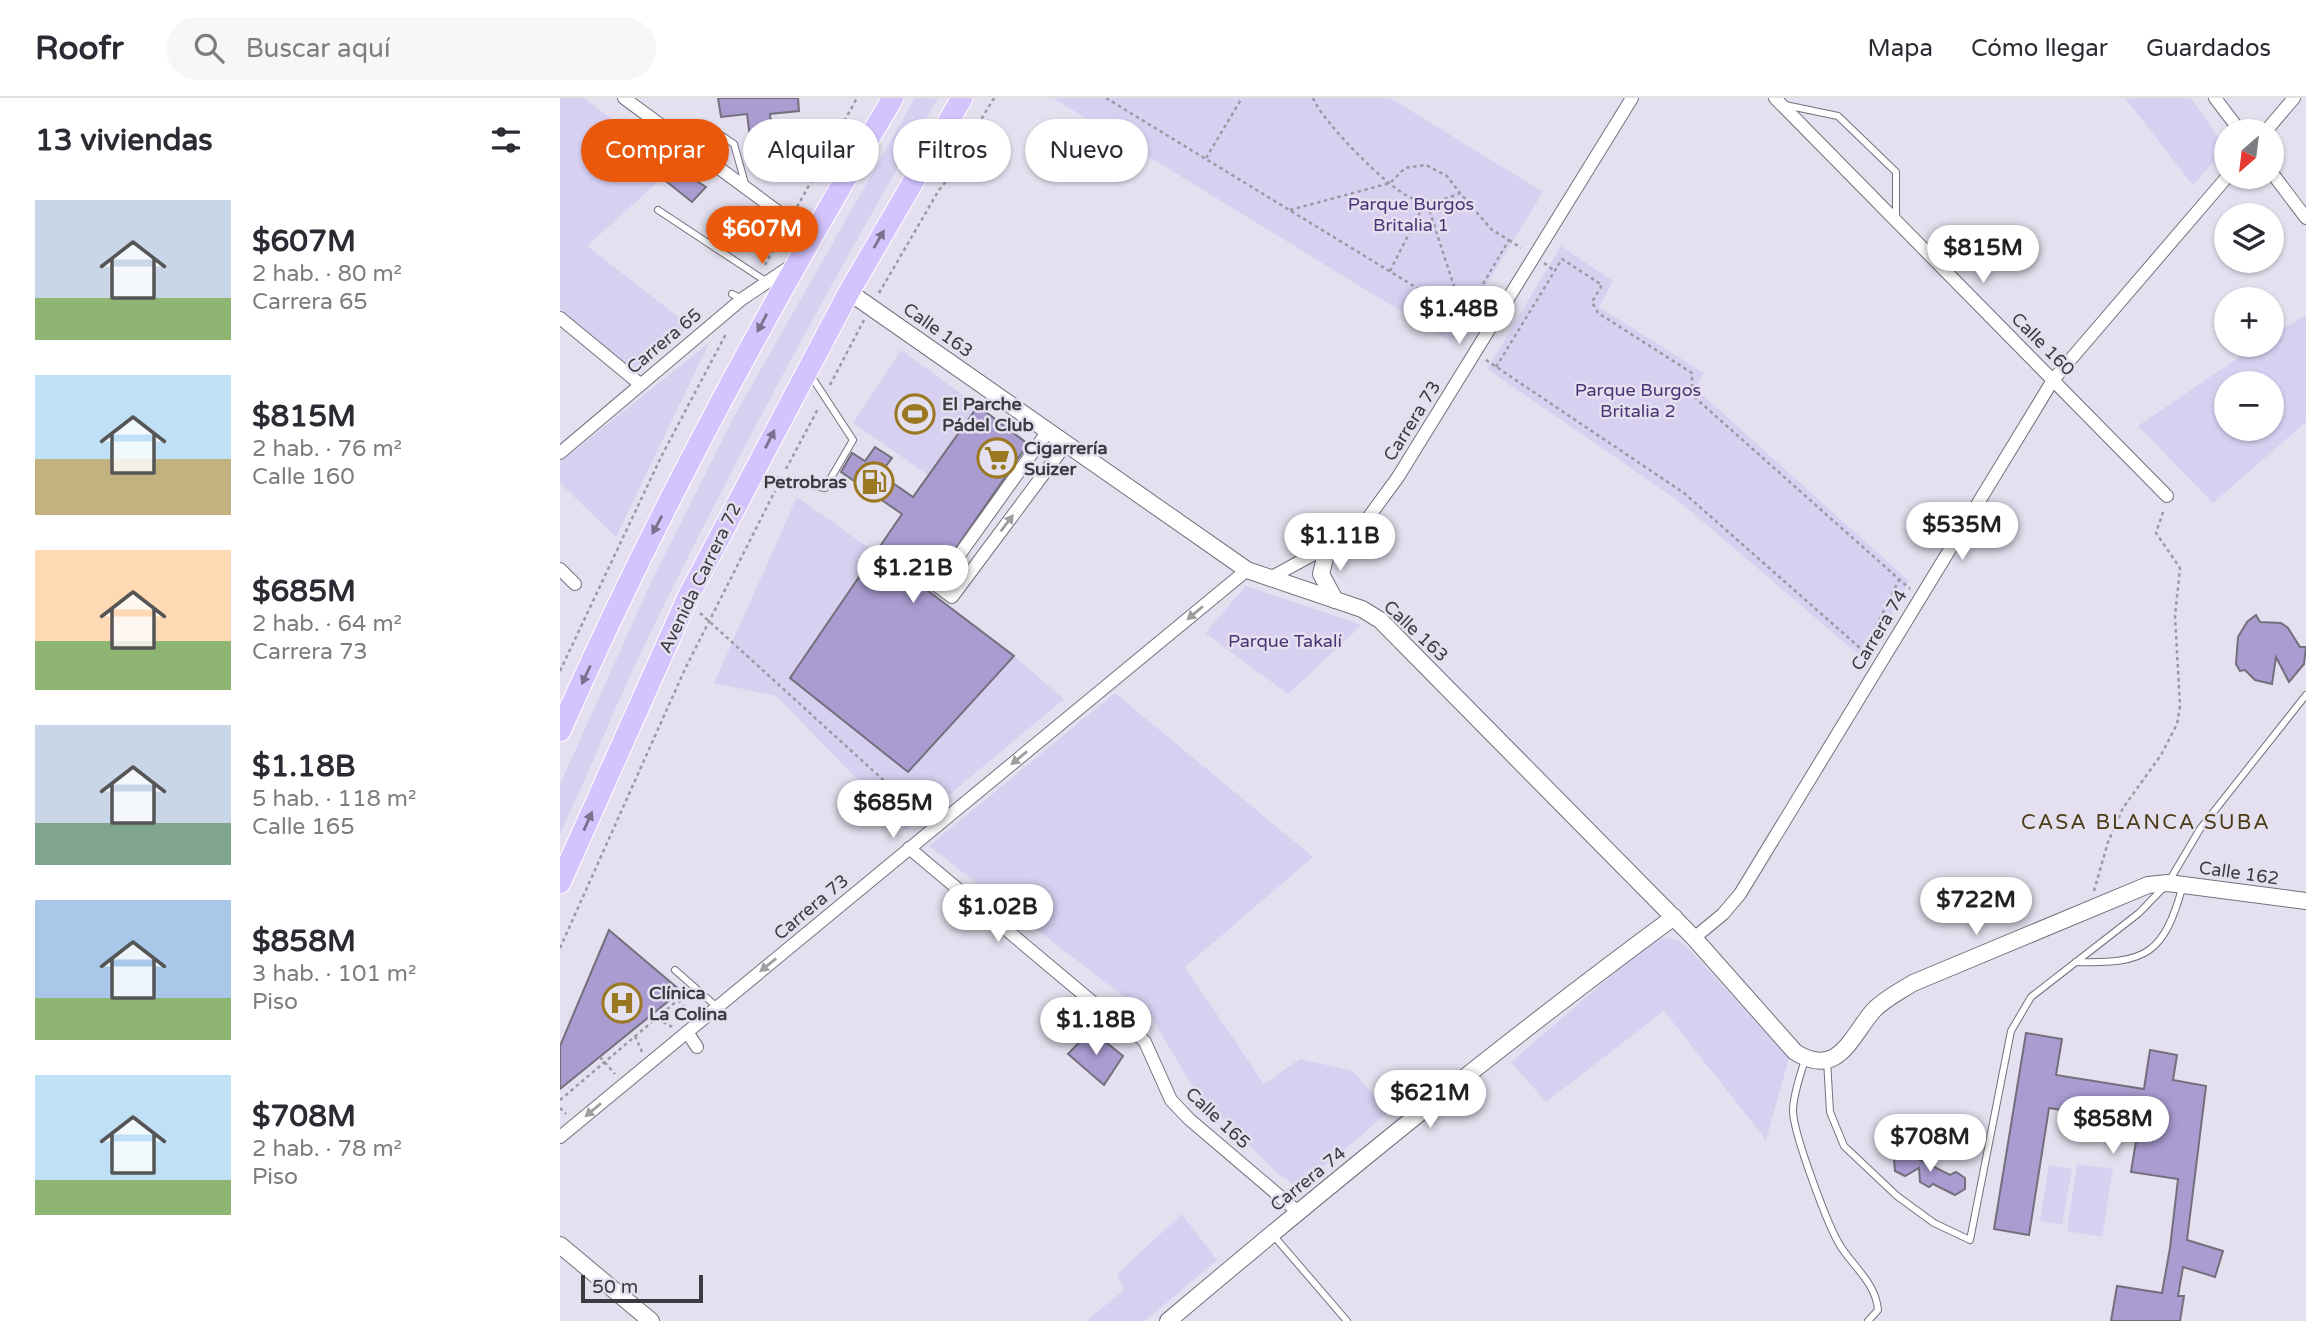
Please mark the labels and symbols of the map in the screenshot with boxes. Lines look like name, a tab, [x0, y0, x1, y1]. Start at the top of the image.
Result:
north arrow	[2214, 119, 2284, 189]
park label: Parque Burgos Britalia 1	[1348, 193, 1474, 236]
pin: $607M	[713, 206, 811, 266]
pin: $815M	[1934, 226, 2032, 285]
one-way arrow	[873, 230, 885, 249]
pin: $1.48B	[1402, 286, 1516, 346]
street label: Calle 163	[899, 298, 977, 362]
street label: Carrera 65	[622, 303, 706, 379]
street label: Calle 160	[2007, 308, 2079, 380]
one-way arrow	[757, 314, 769, 334]
street label: Carrera 73	[1379, 377, 1445, 465]
park label: Parque Burgos Britalia 2	[1575, 379, 1701, 422]
sports icon: El Parche Pádel Club	[894, 393, 936, 435]
place label: El Parche Pádel Club	[942, 393, 1034, 436]
one-way arrow	[764, 429, 776, 449]
supermarket icon: Cigarrería Suizer	[976, 437, 1018, 479]
place label: Cigarrería Suizer	[1024, 437, 1108, 480]
fuel station icon: Petrobras	[853, 461, 895, 503]
place label: Petrobras	[764, 471, 847, 493]
street label: Avenida Carrera 72	[654, 499, 746, 657]
pin: $535M	[1913, 503, 2011, 562]
one-way arrow	[1000, 514, 1015, 532]
pin: $1.11B	[1283, 514, 1397, 573]
one-way arrow	[651, 515, 663, 535]
pin: $1.21B	[856, 546, 970, 605]
street label: Carrera 74	[1846, 585, 1912, 675]
street label: Calle 163	[1379, 596, 1453, 666]
one-way arrow	[1186, 605, 1203, 620]
park label: Parque Takalí	[1228, 630, 1342, 652]
one-way arrow	[580, 665, 592, 685]
one-way arrow	[1011, 750, 1028, 765]
pin: $685M	[844, 780, 942, 840]
district label: CASA BLANCA SUBA	[2021, 810, 2271, 835]
one-way arrow	[582, 811, 594, 831]
street label: Calle 162	[2198, 857, 2280, 889]
street label: Carrera 73	[769, 869, 853, 945]
pin: $722M	[1927, 878, 2025, 937]
pin: $1.02B	[941, 884, 1055, 944]
one-way arrow	[760, 957, 777, 972]
hospital icon: Clínica La Colina	[601, 982, 643, 1024]
place label: Clínica La Colina	[649, 982, 727, 1025]
pin: $1.18B	[1039, 998, 1153, 1057]
pin: $621M	[1381, 1070, 1479, 1130]
street label: Calle 165	[1181, 1083, 1255, 1153]
pin: $858M	[2064, 1096, 2162, 1156]
one-way arrow	[584, 1102, 601, 1117]
pin: $708M	[1881, 1114, 1979, 1174]
street label: Carrera 74	[1266, 1142, 1350, 1216]
scale bar	[581, 1272, 704, 1304]

